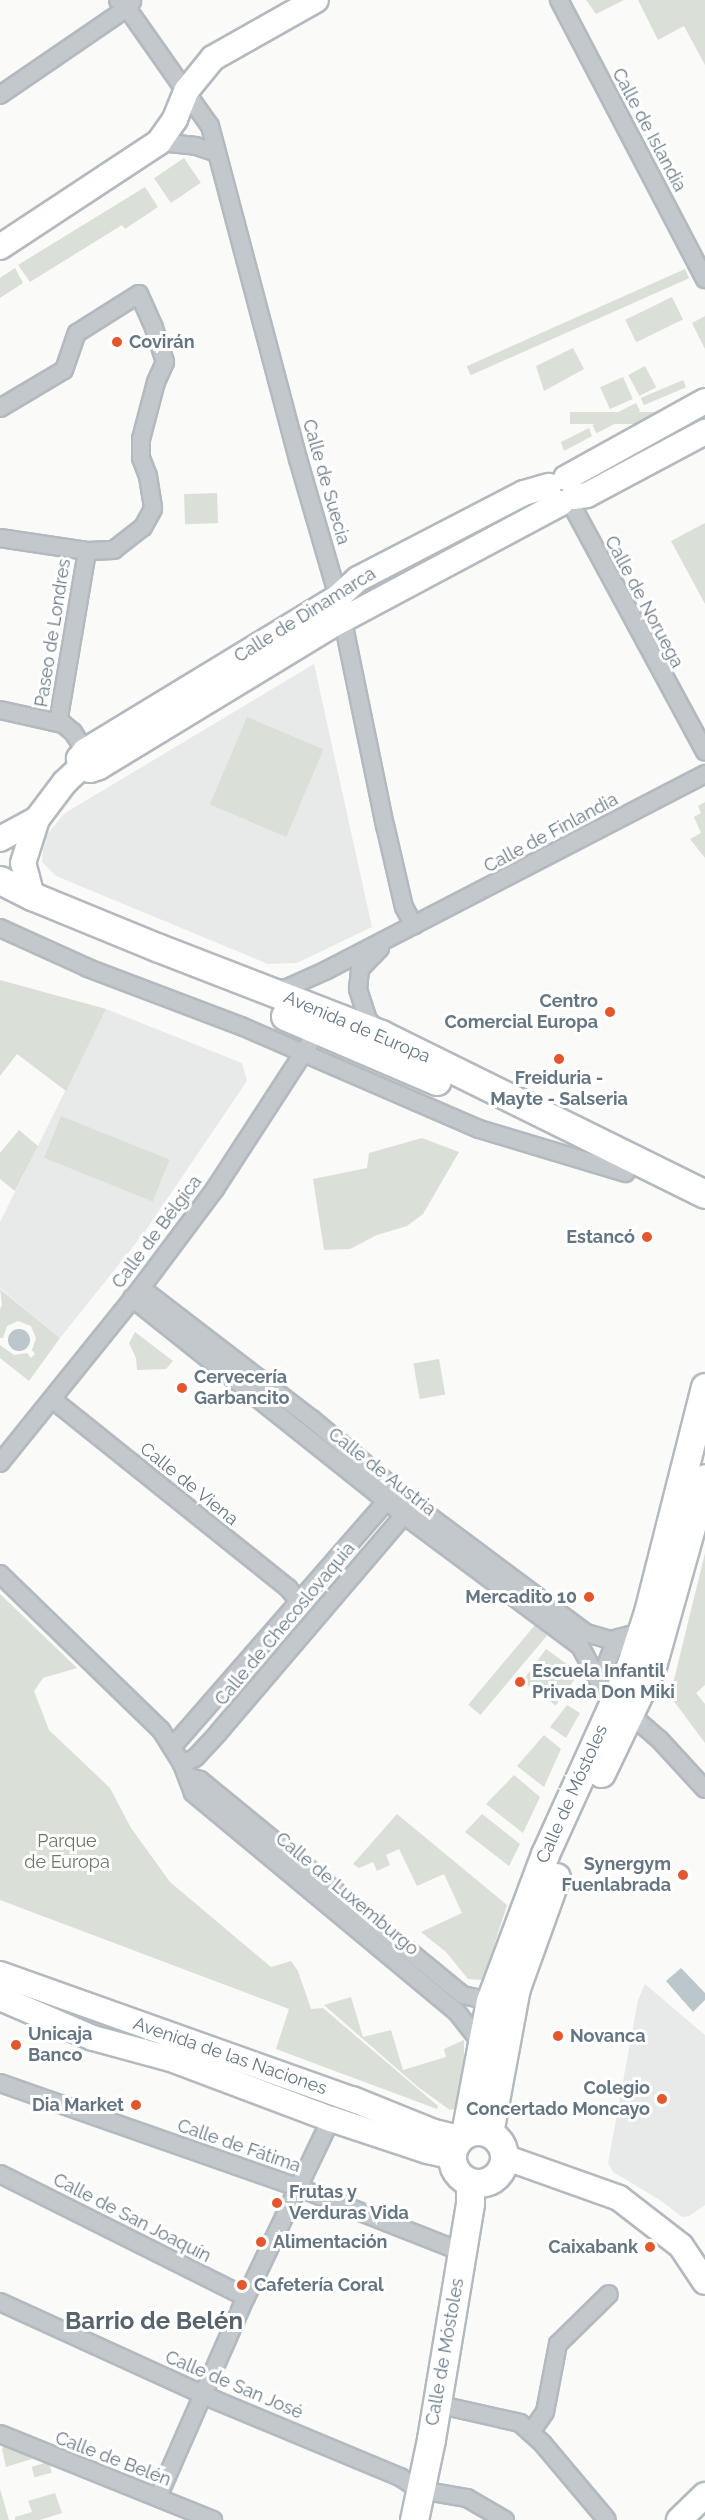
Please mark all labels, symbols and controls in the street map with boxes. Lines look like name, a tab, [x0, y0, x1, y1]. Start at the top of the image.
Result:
street label: Calle de Islandia	[607, 65, 691, 195]
place label: Covirán	[129, 331, 195, 353]
marker: Covirán	[110, 335, 124, 349]
street label: Calle de Suecia	[298, 417, 354, 547]
street label: Calle de Noruega	[600, 532, 688, 672]
street label: Paseo de Londres	[31, 557, 75, 709]
street label: Calle de Dinamarca	[230, 563, 380, 667]
street label: Calle de Finlandia	[480, 789, 622, 877]
street label: Avenida de Europa	[281, 986, 433, 1068]
place label: Centro Comercial Europa	[444, 991, 598, 1034]
marker: Centro Comercial Europa	[603, 1005, 617, 1019]
marker: Freiduria - Mayte - Salseria	[552, 1052, 566, 1066]
place label: Freiduria - Mayte - Salseria	[490, 1068, 628, 1110]
street label: Calle de Bélgica	[108, 1171, 206, 1293]
place label: Estancó	[566, 1226, 635, 1248]
marker: Estancó	[640, 1230, 654, 1244]
place label: Cervecería Garbancito	[194, 1367, 289, 1410]
marker: Cervecería Garbancito	[175, 1381, 189, 1395]
street label: Calle de Austria	[324, 1423, 440, 1521]
street label: Calle de Viena	[135, 1438, 243, 1530]
street label: Calle de Checoslovaquia	[211, 1538, 359, 1710]
place label: Mercadito 10	[465, 1586, 577, 1608]
marker: Mercadito 10	[582, 1590, 596, 1604]
place label: Escuela Infantil Privada Don Miki	[532, 1661, 675, 1704]
marker: Escuela Infantil Privada Don Miki	[513, 1675, 527, 1689]
street label: Calle de Móstoles	[532, 1721, 612, 1867]
street label: Calle de Luxemburgo	[271, 1828, 423, 1960]
park label: Parque de Europa	[24, 1831, 110, 1874]
place label: Synergym Fuenlabrada	[562, 1854, 671, 1896]
marker: Synergym Fuenlabrada	[676, 1868, 690, 1882]
street label: Avenida de las Naciones	[130, 2013, 330, 2099]
place label: Unicaja Banco	[28, 2024, 92, 2066]
place label: Novanca	[570, 2025, 645, 2047]
marker: Novanca	[551, 2029, 565, 2043]
marker: Unicaja Banco	[9, 2038, 23, 2052]
place label: Colegio Concertado Moncayo	[466, 2078, 650, 2120]
marker: Colegio Concertado Moncayo	[655, 2092, 669, 2106]
place label: Dia Market	[32, 2094, 124, 2116]
marker: Dia Market	[129, 2098, 143, 2112]
street label: Calle de Fátima	[175, 2115, 303, 2177]
street label: Calle de San Joaquín	[49, 2169, 215, 2267]
place label: Frutas y Verduras Vida	[289, 2182, 409, 2224]
marker: Frutas y Verduras Vida	[270, 2196, 284, 2210]
place label: Alimentación	[273, 2231, 387, 2253]
marker: Alimentación	[254, 2235, 268, 2249]
place label: Caixabank	[548, 2236, 638, 2258]
marker: Caixabank	[643, 2240, 657, 2254]
place label: Cafetería Coral	[254, 2274, 384, 2296]
street label: Calle de Móstoles	[421, 2277, 469, 2427]
marker: Cafetería Coral	[235, 2278, 249, 2292]
district label: Barrio de Belén	[65, 2307, 243, 2335]
street label: Calle de San José	[162, 2346, 306, 2424]
street label: Calle de Belén	[52, 2427, 174, 2491]

